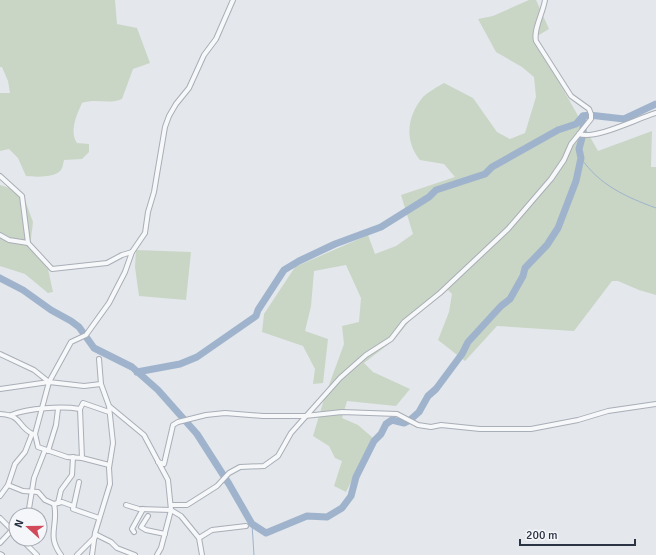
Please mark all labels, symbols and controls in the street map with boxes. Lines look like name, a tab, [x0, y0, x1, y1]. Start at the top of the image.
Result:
north arrow	[8, 507, 48, 547]
text: N	[12, 518, 27, 529]
scale bar	[520, 521, 635, 547]
text: 200 m	[526, 528, 558, 543]

